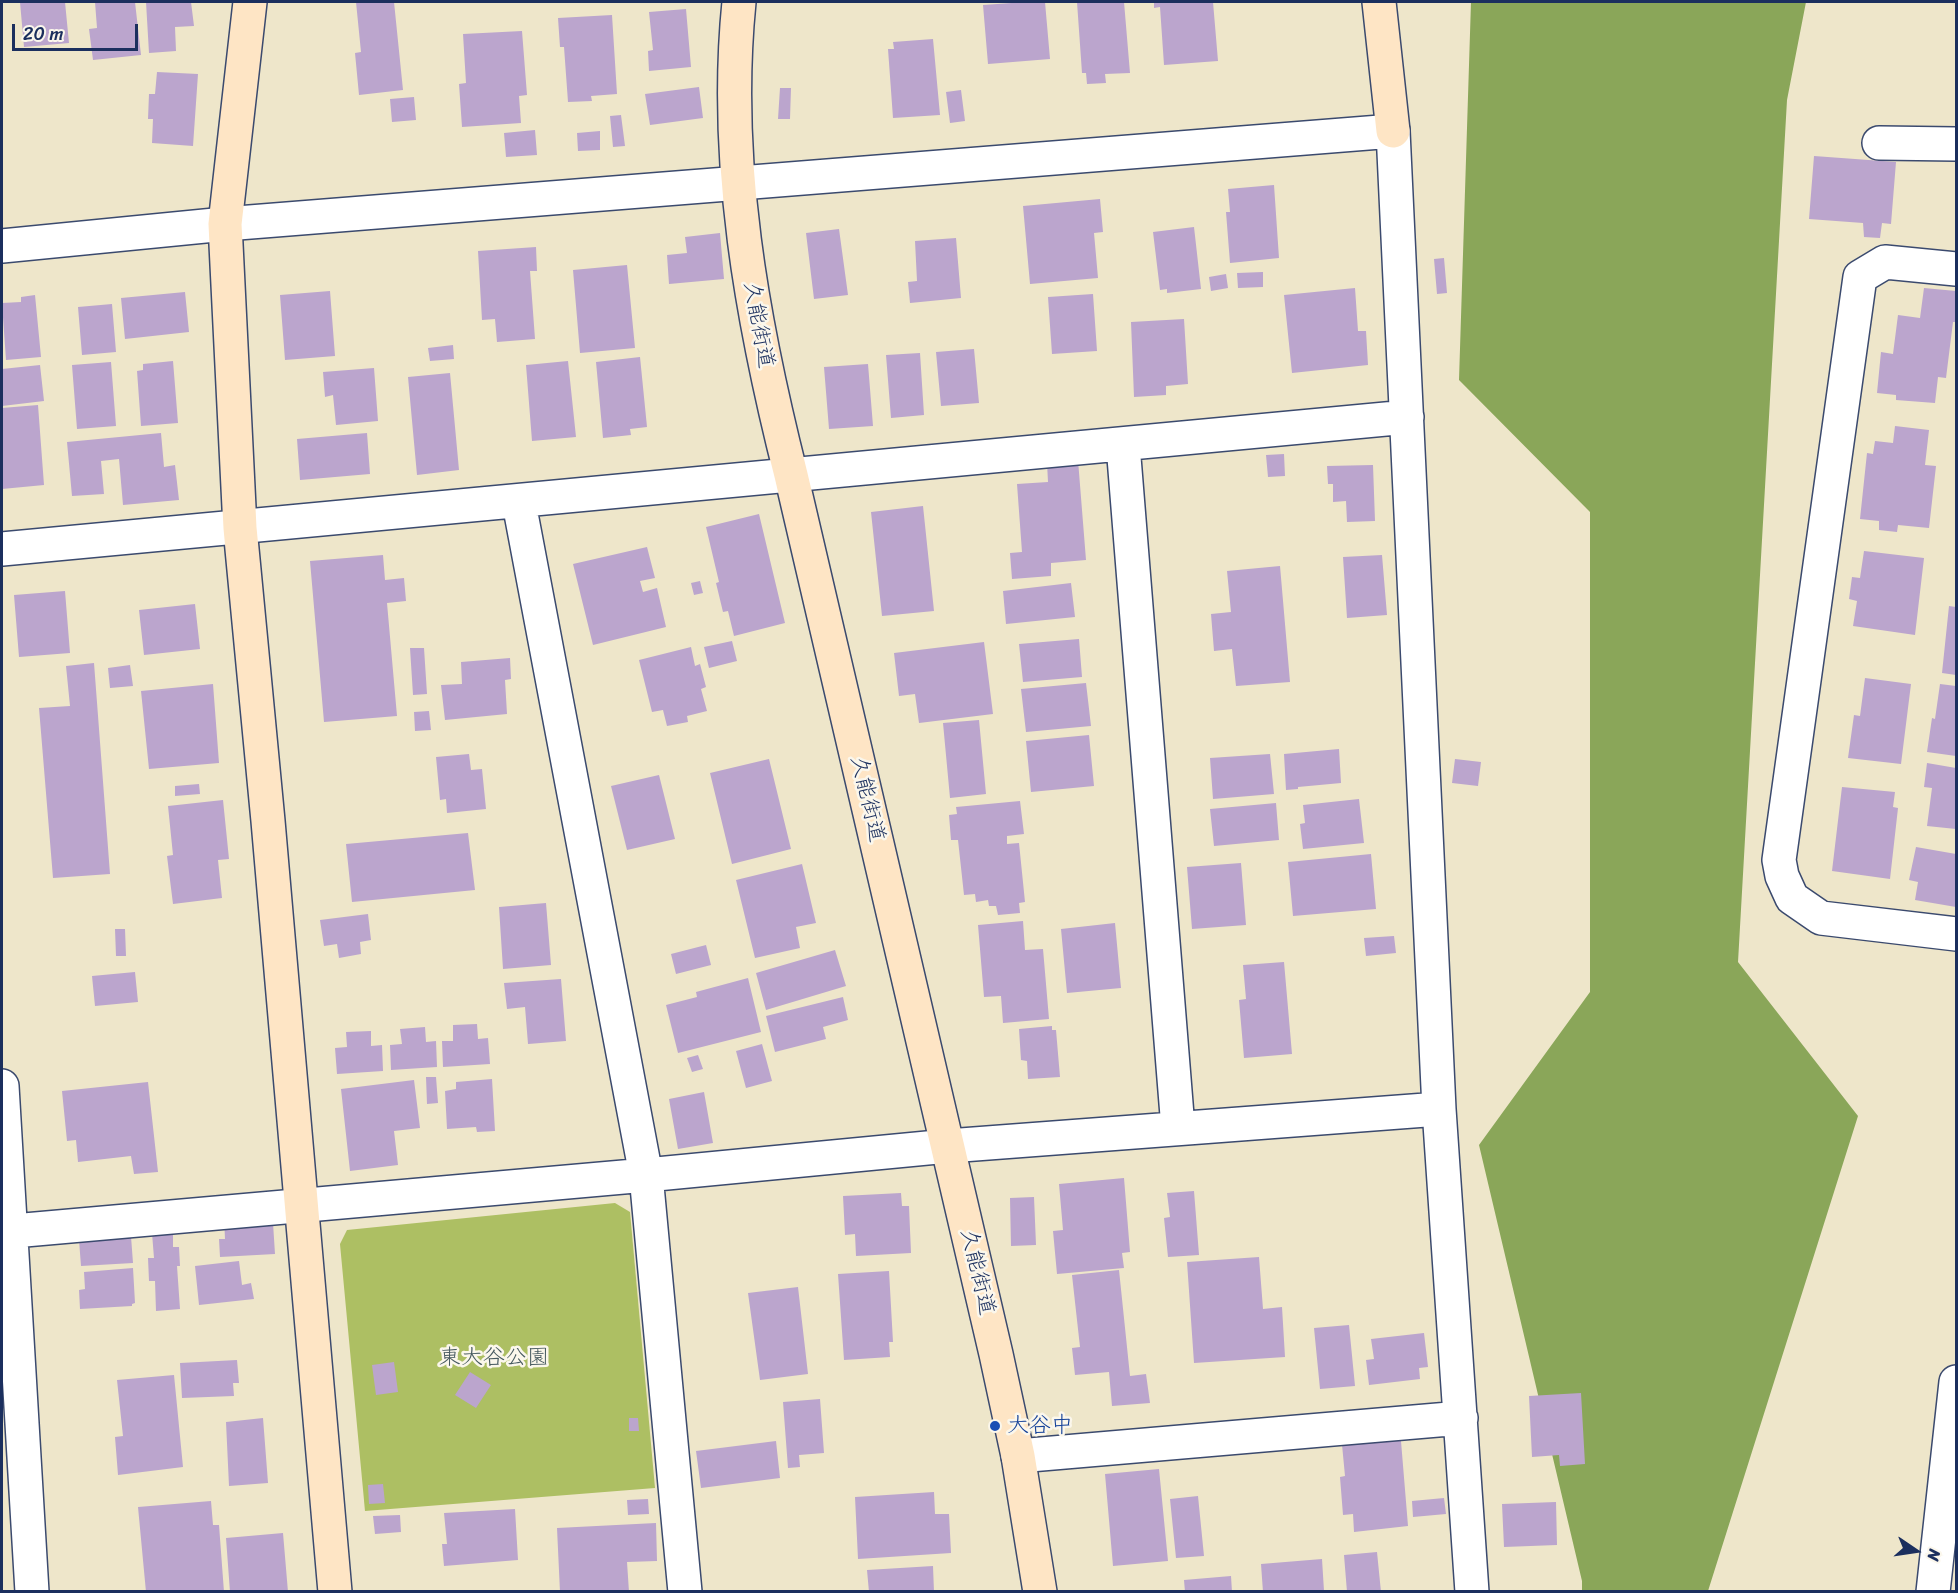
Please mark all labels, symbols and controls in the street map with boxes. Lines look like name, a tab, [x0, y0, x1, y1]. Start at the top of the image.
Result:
scale bar	[15, 12, 141, 50]
text: 20 m	[23, 18, 63, 50]
street label: 久能街道	[737, 279, 779, 371]
street label: 久能街道	[844, 753, 890, 845]
street label: 久能街道	[954, 1226, 1000, 1318]
park label: 東大谷公園	[439, 1345, 549, 1371]
place label: 大谷中	[1007, 1413, 1073, 1439]
marker: 大谷中	[988, 1419, 1002, 1433]
north arrow	[1886, 1521, 1946, 1581]
text: N	[1919, 1546, 1949, 1564]

